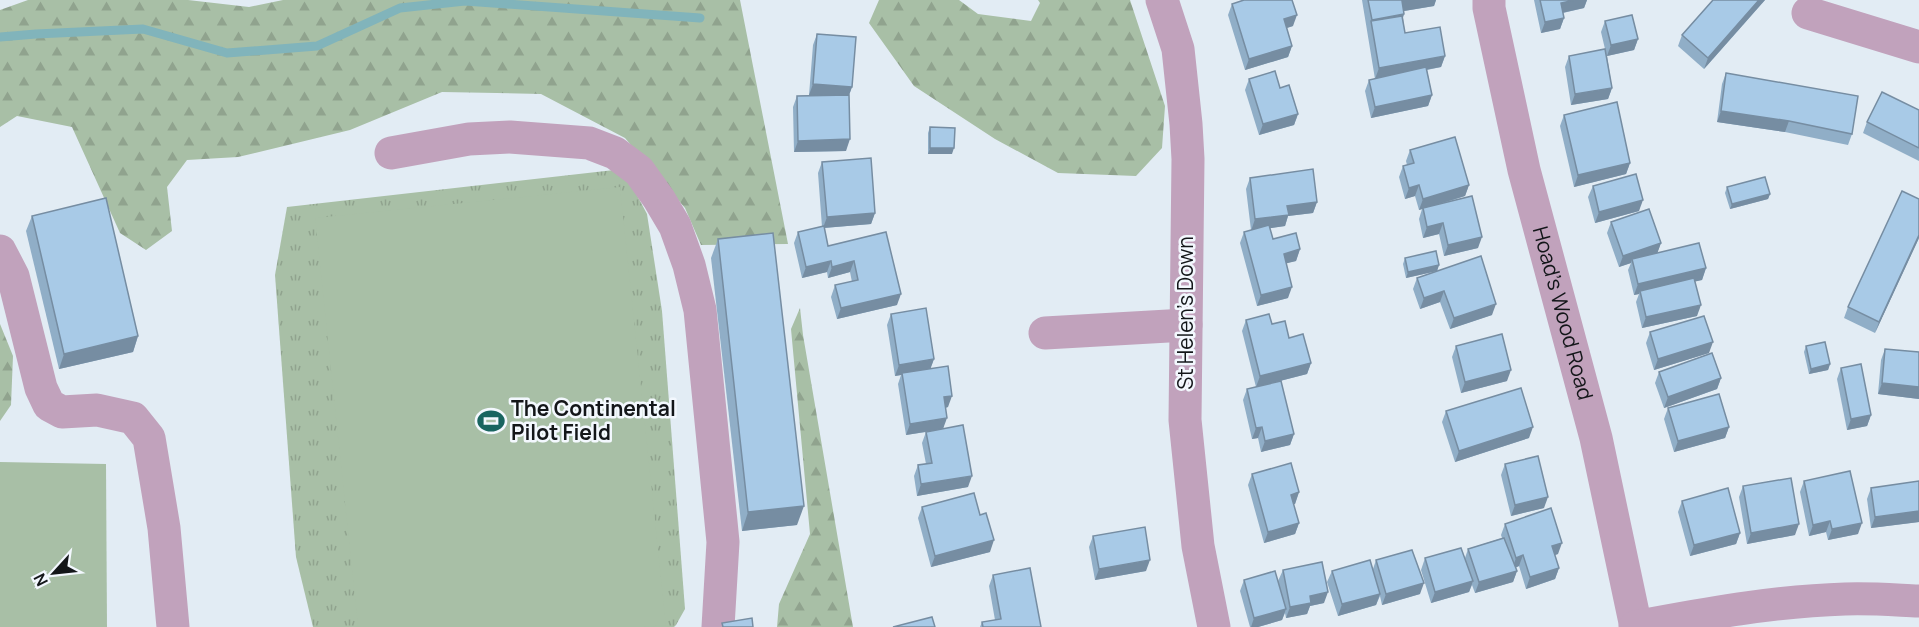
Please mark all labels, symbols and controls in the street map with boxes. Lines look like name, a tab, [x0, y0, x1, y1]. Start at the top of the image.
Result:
street label: Hoad's Wood Road	[1527, 223, 1600, 403]
street label: St Helen's Down	[1171, 236, 1199, 390]
place label: The Continental Pilot Field	[511, 394, 676, 446]
sports icon: The Continental Pilot Field	[476, 406, 506, 436]
north arrow	[24, 543, 84, 603]
text: N	[28, 570, 53, 590]

